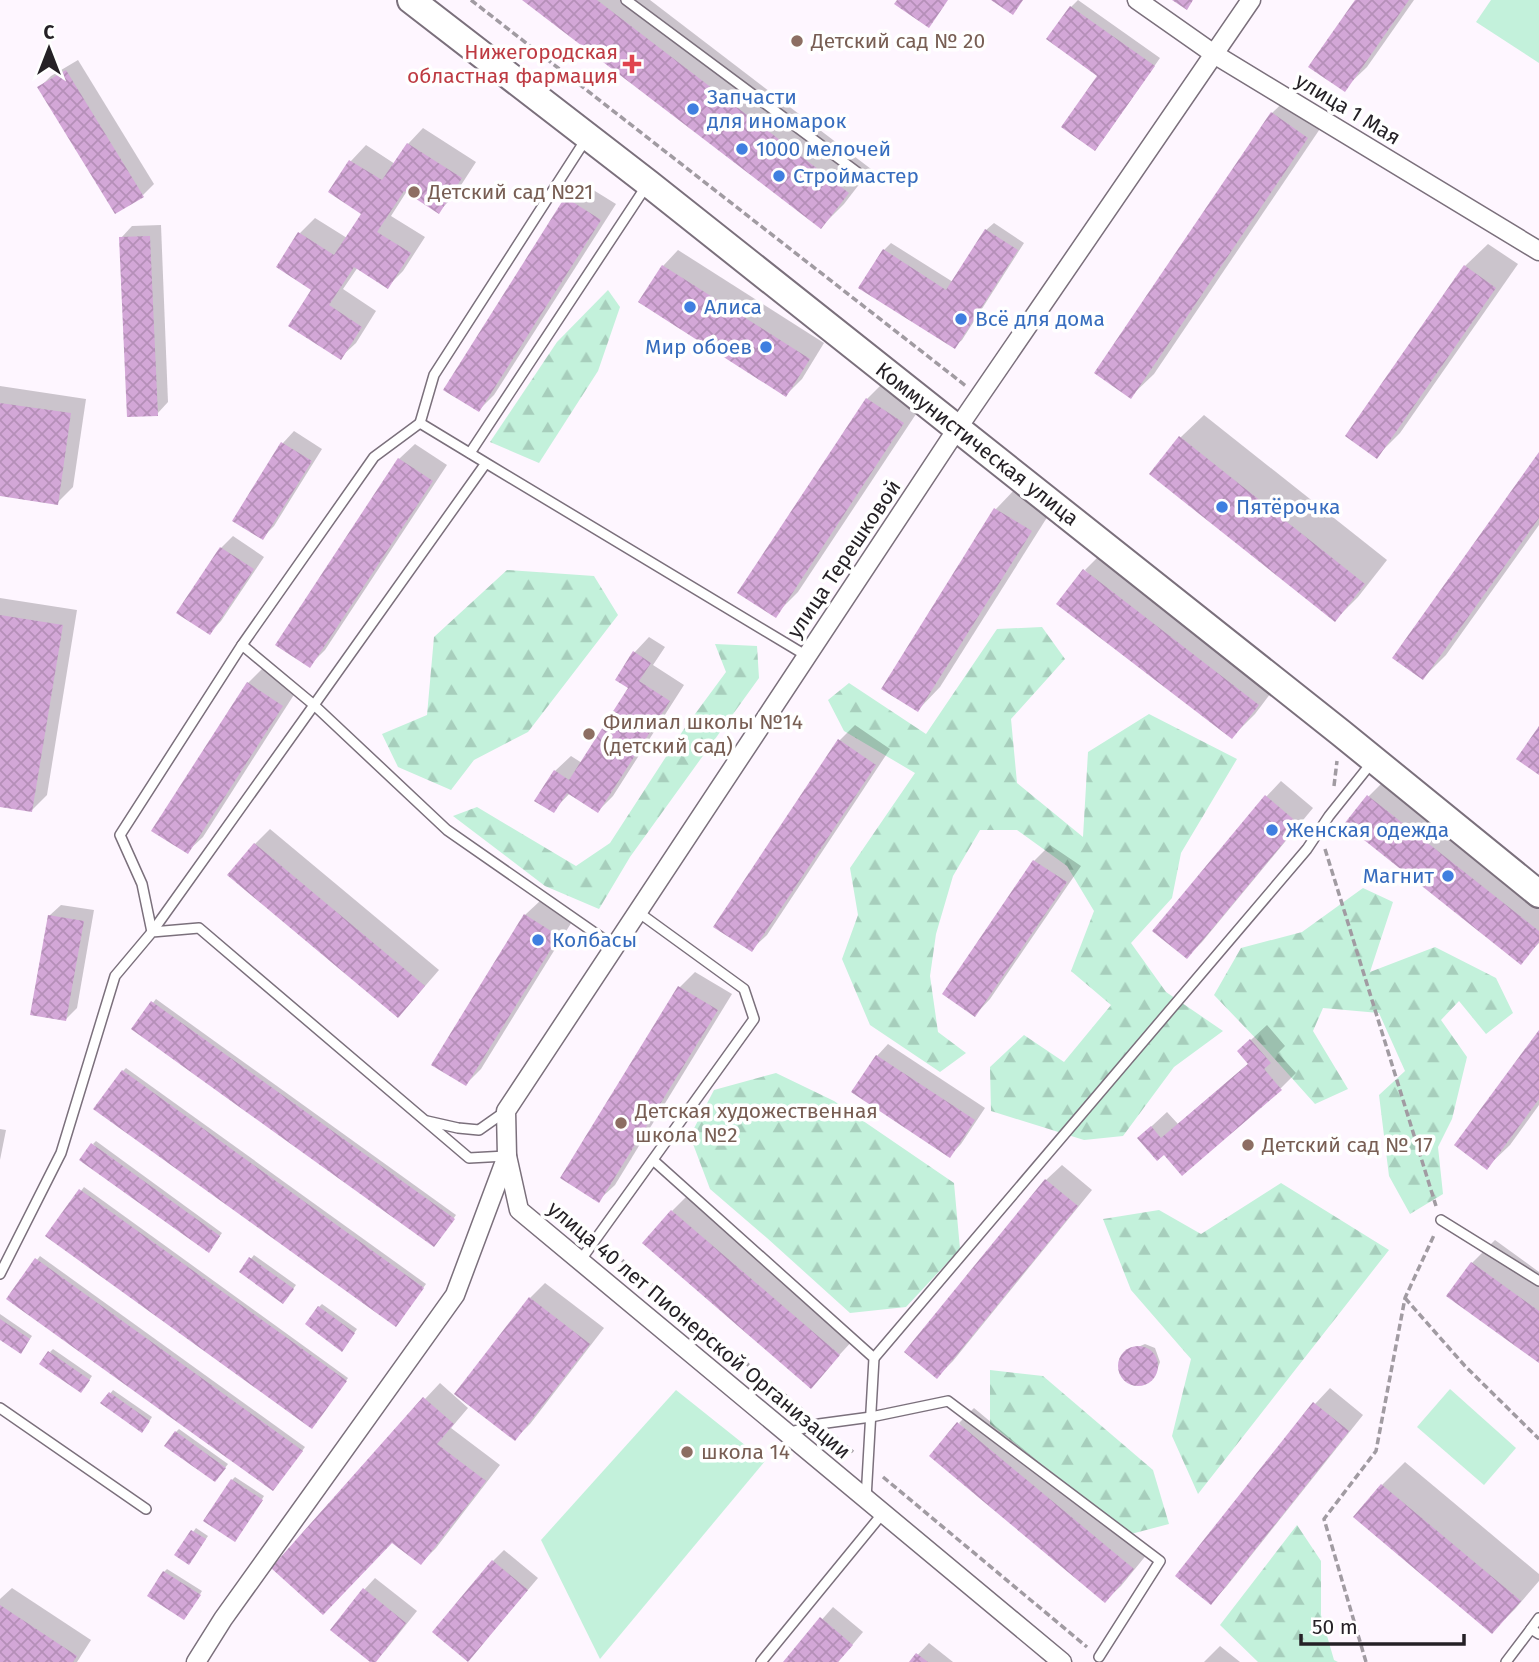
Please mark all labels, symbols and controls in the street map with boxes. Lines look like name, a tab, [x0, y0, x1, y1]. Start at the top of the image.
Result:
north arrow	[14, 14, 84, 84]
text: С	[44, 21, 55, 44]
place label: Детский сад № 20	[810, 28, 985, 54]
marker: Детский сад № 20	[789, 33, 805, 49]
place label: Нижегородская областная фармация	[407, 39, 618, 89]
marker: Нижегородская областная фармация	[624, 56, 640, 72]
street label: улица 1 Мая	[1291, 67, 1405, 151]
place label: Запчасти для иномарок	[707, 84, 847, 134]
marker: Запчасти для иномарок	[685, 101, 701, 117]
place label: 1000 мелочей	[756, 136, 891, 162]
marker: 1000 мелочей	[734, 141, 750, 157]
place label: Строймастер	[793, 163, 919, 189]
marker: Строймастер	[771, 168, 787, 184]
place label: Детский сад №21	[427, 179, 593, 205]
marker: Детский сад №21	[406, 184, 422, 200]
place label: Алиса	[704, 294, 762, 320]
marker: Алиса	[682, 299, 698, 315]
place label: Всё для дома	[975, 306, 1105, 332]
marker: Всё для дома	[953, 311, 969, 327]
place label: Мир обоев	[645, 334, 752, 360]
marker: Мир обоев	[758, 339, 774, 355]
street label: Коммунистическая улица	[870, 357, 1084, 531]
street label: улица Терешковой	[781, 475, 907, 643]
place label: Пятёрочка	[1236, 494, 1340, 520]
marker: Пятёрочка	[1214, 499, 1230, 515]
place label: Филиал школы №14 (детский сад)	[603, 709, 803, 759]
marker: Филиал школы №14 (детский сад)	[581, 726, 597, 742]
place label: Женская одежда	[1286, 817, 1449, 843]
marker: Женская одежда	[1264, 822, 1280, 838]
place label: Магнит	[1363, 863, 1435, 889]
marker: Магнит	[1440, 868, 1456, 884]
place label: Колбасы	[552, 927, 637, 953]
marker: Колбасы	[530, 932, 546, 948]
place label: Детская художественная школа №2	[634, 1098, 878, 1148]
marker: Детская художественная школа №2	[613, 1115, 629, 1131]
place label: Детский сад № 17	[1261, 1132, 1432, 1158]
marker: Детский сад № 17	[1240, 1137, 1256, 1153]
street label: улица 40 лет Пионерской Организации	[542, 1195, 856, 1465]
place label: школа 14	[701, 1439, 790, 1465]
marker: школа 14	[679, 1444, 695, 1460]
scale bar	[1301, 1602, 1464, 1646]
text: 50 m	[1312, 1614, 1358, 1640]

